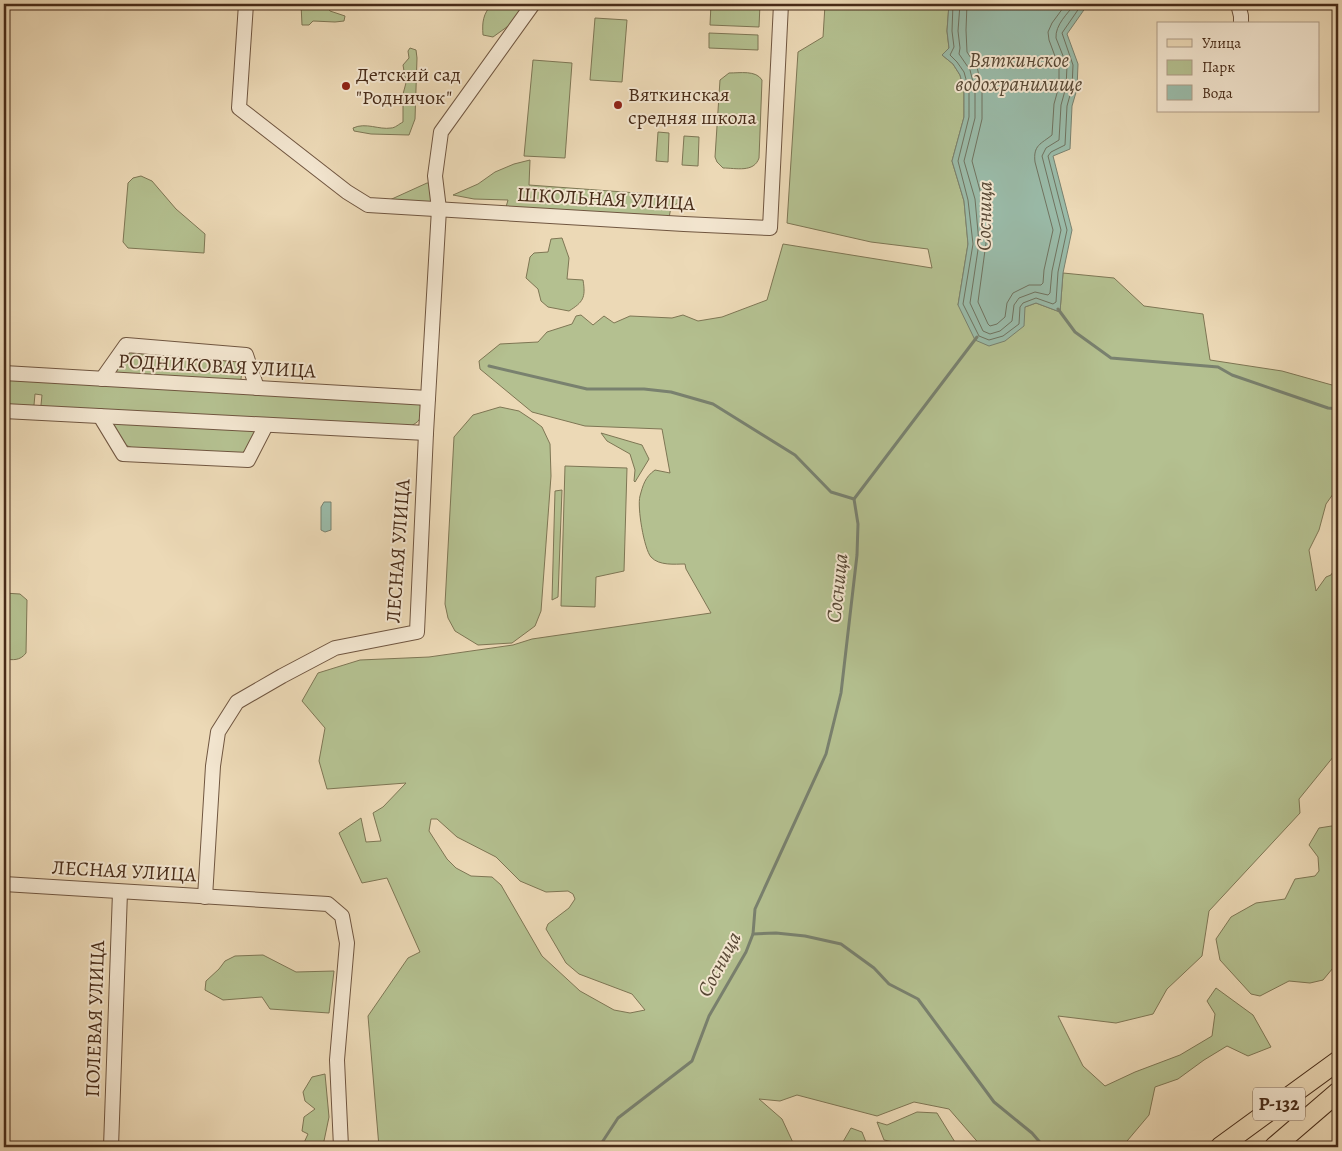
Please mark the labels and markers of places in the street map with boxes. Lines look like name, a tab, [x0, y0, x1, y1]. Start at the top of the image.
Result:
place label: Детский сад "Родничок"	[356, 61, 461, 111]
marker: Детский сад "Родничок"	[340, 80, 352, 92]
place label: Вяткинская средняя школа	[628, 81, 757, 131]
marker: Вяткинская средняя школа	[612, 99, 624, 111]

